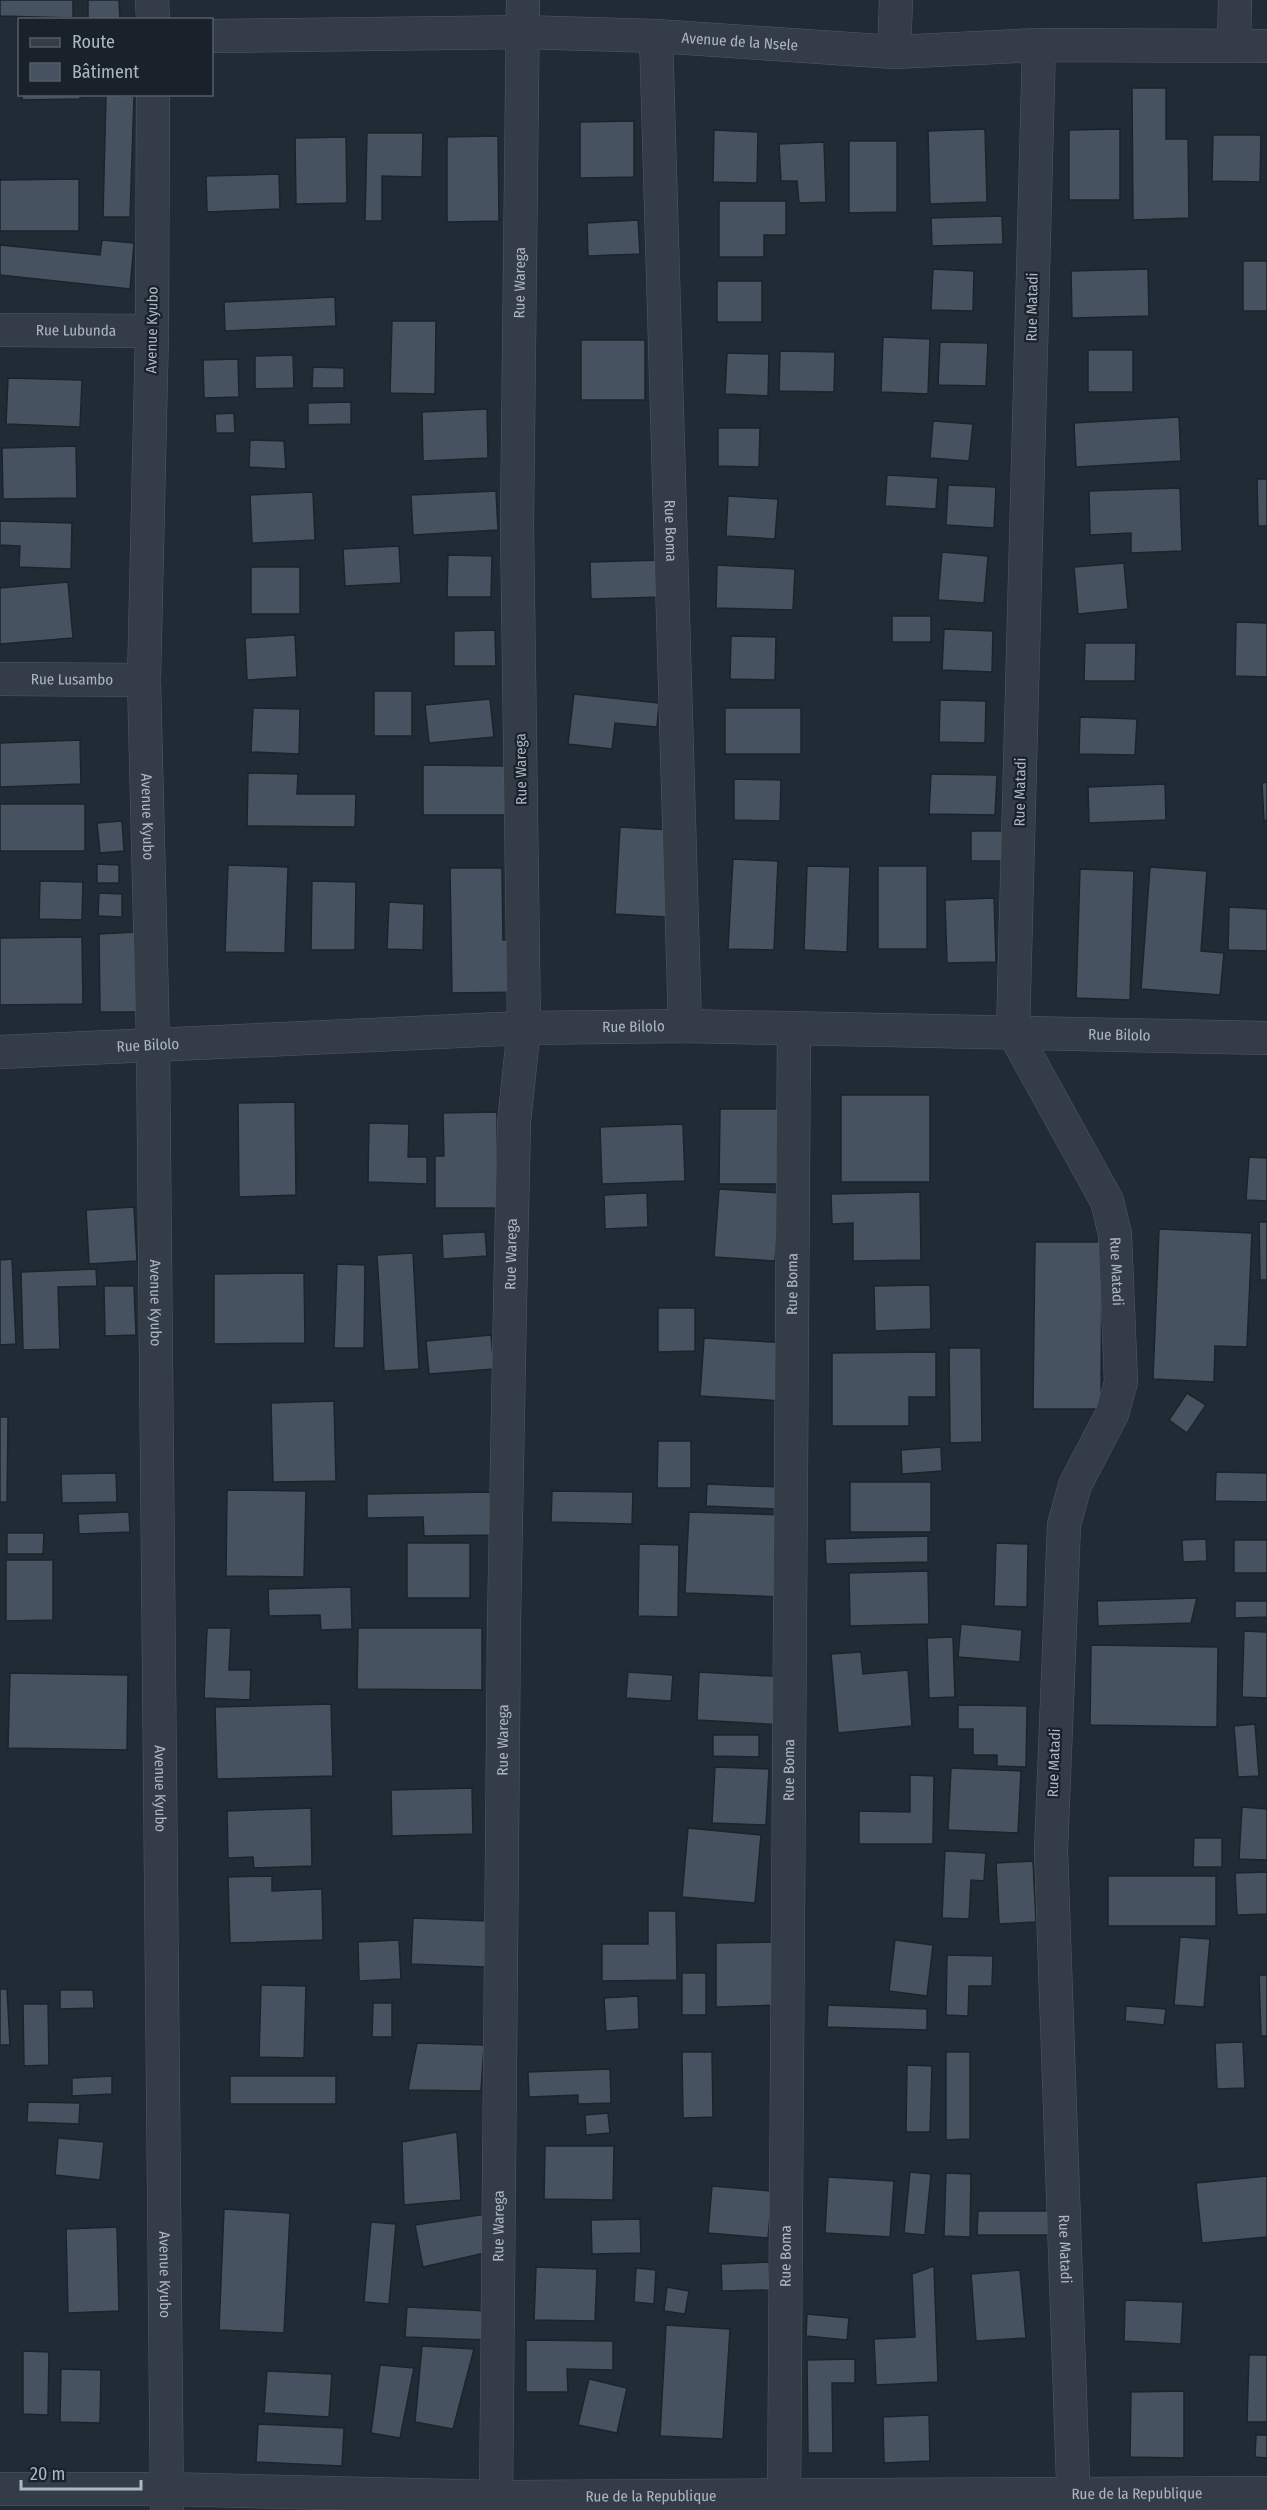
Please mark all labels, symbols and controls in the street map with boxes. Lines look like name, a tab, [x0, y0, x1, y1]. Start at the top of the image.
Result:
legend	[18, 18, 213, 96]
street label: Avenue de la Nsele	[681, 29, 799, 55]
text: Route	[72, 31, 115, 53]
text: Bâtiment	[72, 61, 139, 83]
street label: Rue Warega	[510, 247, 529, 319]
street label: Rue Matadi	[1022, 272, 1042, 342]
street label: Avenue Kyubo	[142, 286, 162, 374]
street label: Rue Lubunda	[36, 321, 116, 340]
street label: Rue Boma	[661, 500, 680, 562]
street label: Rue Lusambo	[31, 670, 113, 689]
street label: Rue Warega	[511, 733, 531, 805]
street label: Rue Matadi	[1010, 757, 1030, 827]
street label: Avenue Kyubo	[137, 773, 157, 861]
street label: Rue Bilolo	[602, 1017, 665, 1036]
street label: Rue Bilolo	[1088, 1025, 1151, 1045]
street label: Rue Bilolo	[116, 1035, 180, 1056]
street label: Rue Warega	[501, 1218, 521, 1290]
street label: Rue Matadi	[1106, 1237, 1127, 1306]
street label: Rue Boma	[783, 1253, 801, 1315]
street label: Avenue Kyubo	[146, 1259, 165, 1346]
street label: Rue Warega	[494, 1704, 512, 1776]
street label: Rue Matadi	[1044, 1728, 1064, 1798]
street label: Rue Boma	[780, 1739, 798, 1801]
street label: Avenue Kyubo	[151, 1745, 170, 1832]
street label: Rue Warega	[489, 2190, 508, 2262]
street label: Rue Matadi	[1055, 2214, 1075, 2284]
street label: Rue Boma	[777, 2225, 795, 2287]
street label: Avenue Kyubo	[155, 2231, 174, 2318]
scale bar	[21, 2453, 141, 2491]
text: 20 m	[30, 2463, 65, 2485]
street label: Rue de la Republique	[1071, 2484, 1202, 2503]
street label: Rue de la Republique	[585, 2487, 716, 2506]

